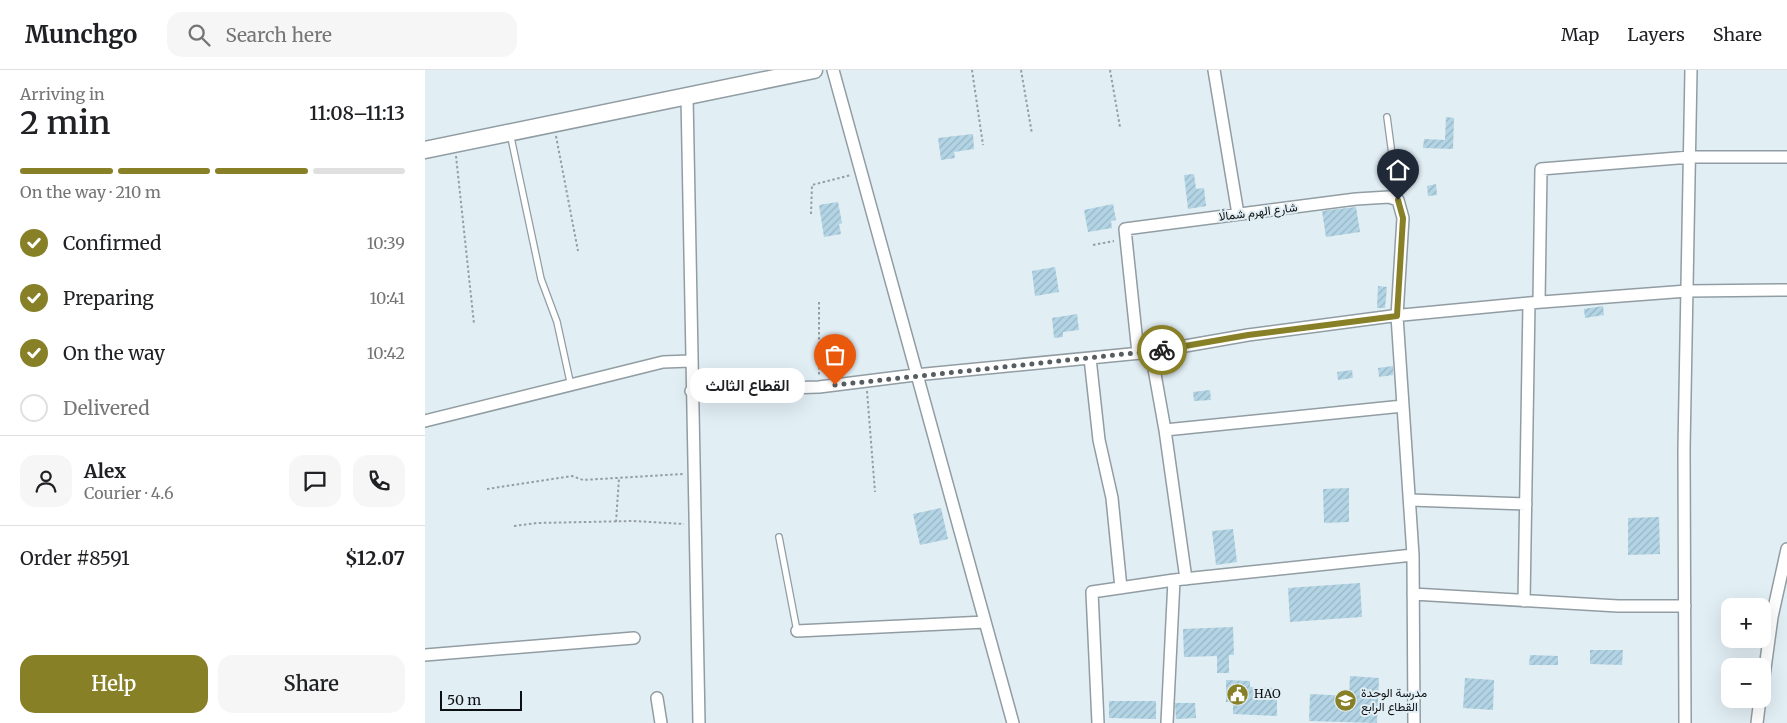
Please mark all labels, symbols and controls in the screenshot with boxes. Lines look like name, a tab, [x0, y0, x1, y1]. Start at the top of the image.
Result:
search box	[167, 12, 517, 57]
text: Munchgo	[25, 19, 137, 50]
icon: search	[185, 21, 213, 49]
text: Search here	[225, 23, 332, 47]
text: Map	[1561, 23, 1599, 46]
text: Layers	[1627, 23, 1685, 46]
text: Share	[1713, 23, 1762, 46]
text: Arriving in	[20, 84, 105, 104]
text: 11:08–11:13	[309, 101, 405, 125]
text: 2 min	[20, 103, 110, 143]
pin	[1377, 149, 1419, 200]
icon: home	[1384, 156, 1412, 184]
text: On the way · 210 m	[20, 182, 161, 202]
street label: شارع الهرم شمالًا	[1218, 199, 1298, 226]
icon: check	[20, 229, 48, 257]
text: Confirmed	[63, 231, 161, 255]
text: 10:39	[367, 233, 405, 253]
icon: check	[20, 284, 48, 312]
text: Preparing	[63, 286, 154, 310]
text: 10:41	[369, 288, 405, 308]
courier	[1137, 325, 1187, 375]
pin	[814, 334, 856, 385]
icon: bike	[1148, 336, 1176, 364]
icon: check	[20, 339, 48, 367]
text: On the way	[63, 341, 165, 365]
icon: bag	[821, 341, 849, 369]
text: 10:42	[367, 343, 405, 363]
callout: القطاع الثالث	[690, 368, 805, 402]
text: القطاع الثالث	[705, 375, 790, 395]
text: Delivered	[63, 396, 150, 420]
button: person	[20, 455, 72, 507]
button: chat	[289, 455, 341, 507]
button: phone	[353, 455, 405, 507]
text: Alex	[84, 459, 126, 483]
text: Courier · 4.6	[84, 483, 174, 503]
text: Order #8591	[20, 546, 130, 570]
text: $12.07	[345, 546, 405, 570]
map controls	[1721, 598, 1771, 708]
button: +	[1721, 598, 1771, 648]
button: Help	[20, 655, 208, 713]
button: Share	[218, 655, 405, 713]
button: −	[1721, 658, 1771, 708]
public building icon: HAO	[1226, 682, 1250, 706]
place label: مدرسة الوحدة القطاع الرابع	[1361, 685, 1427, 716]
place label: HAO	[1254, 686, 1281, 701]
scale bar	[440, 688, 523, 711]
school or university icon: مدرسة الوحدة القطاع الرابع	[1333, 688, 1357, 712]
text: 50 m	[447, 691, 481, 709]

